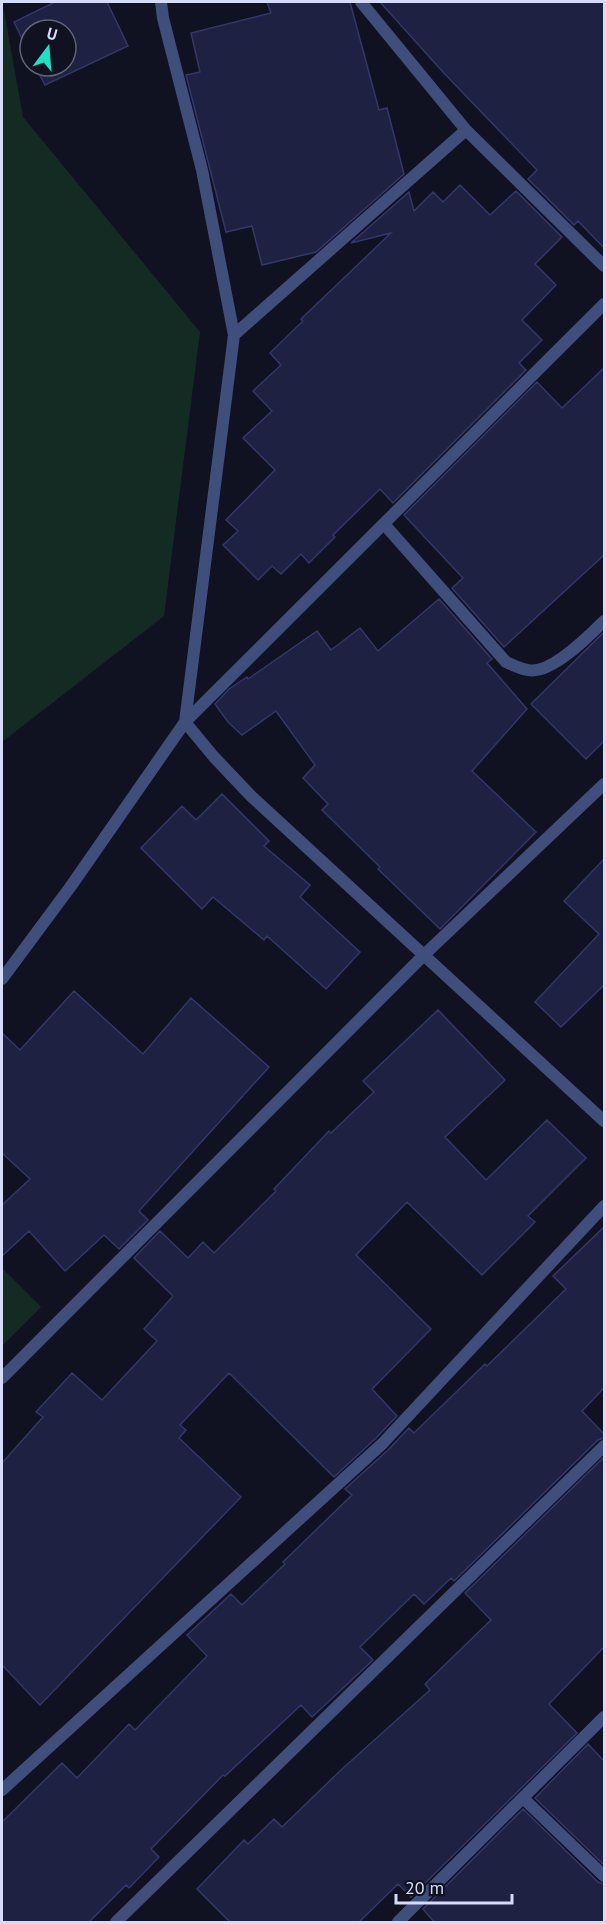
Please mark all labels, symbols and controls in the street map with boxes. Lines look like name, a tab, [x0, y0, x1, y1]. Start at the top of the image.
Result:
north arrow	[18, 18, 78, 78]
text: U	[45, 23, 60, 45]
scale bar	[396, 1867, 512, 1905]
text: 20 m	[405, 1876, 444, 1899]

